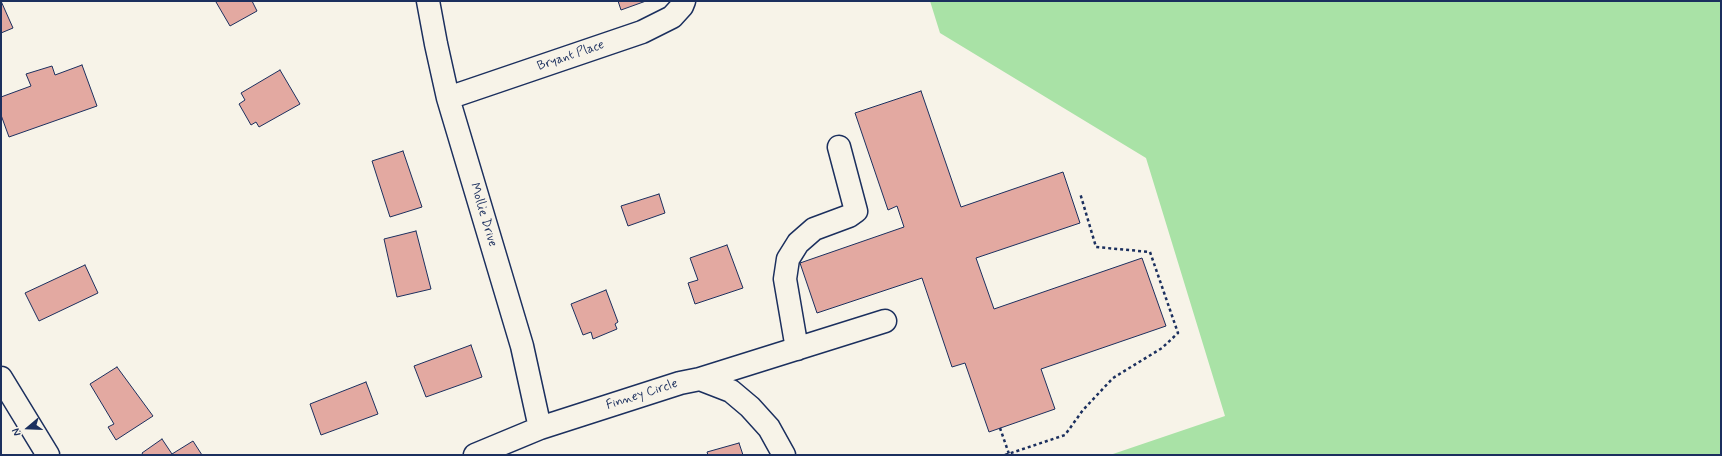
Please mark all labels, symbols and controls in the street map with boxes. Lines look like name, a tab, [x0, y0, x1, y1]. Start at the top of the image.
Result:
street label: Bryant Place	[535, 37, 607, 75]
street label: Mollie Drive	[466, 181, 500, 249]
street label: Finney Circle	[604, 376, 680, 414]
north arrow	[8, 408, 48, 448]
text: N	[9, 426, 24, 438]

